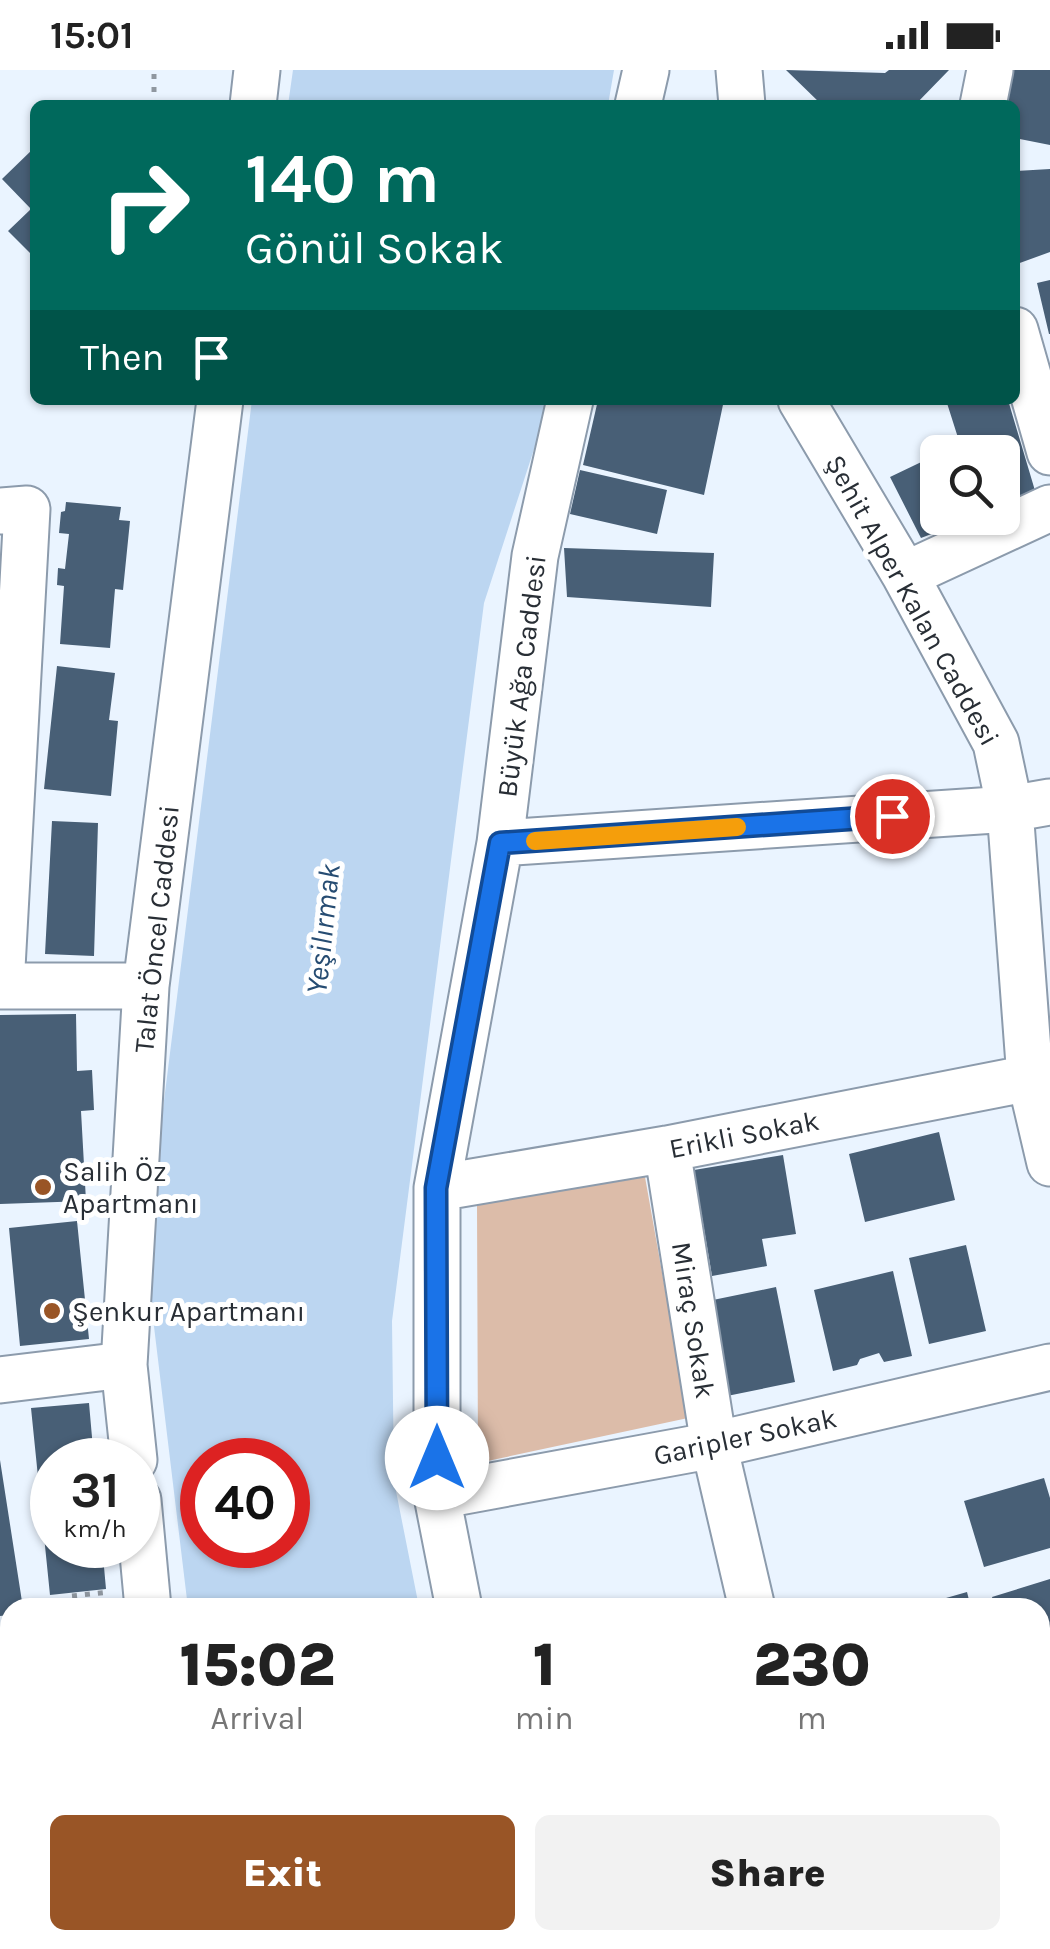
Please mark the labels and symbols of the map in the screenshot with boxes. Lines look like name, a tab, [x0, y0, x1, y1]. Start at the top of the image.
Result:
street label: Şehit Alper Kalan Caddesi	[819, 449, 1006, 752]
street label: Büyük Ağa Caddesi	[490, 553, 553, 799]
pin	[850, 774, 935, 859]
street label: Talat Öncel Caddesi	[127, 804, 186, 1055]
water label: Yeşilırmak	[298, 861, 348, 996]
street label: Erikli Sokak	[666, 1104, 822, 1165]
place label: Salih Öz Apartmanı	[63, 1155, 198, 1220]
marker: Salih Öz Apartmanı	[32, 1176, 54, 1198]
street label: Miraç Sokak	[665, 1240, 722, 1401]
place label: Şenkur Apartmanı	[72, 1295, 305, 1328]
marker: Şenkur Apartmanı	[41, 1300, 63, 1322]
street label: Garipler Sokak	[650, 1401, 840, 1472]
position arrow	[385, 1406, 489, 1510]
speed limit sign: 40	[180, 1438, 310, 1568]

